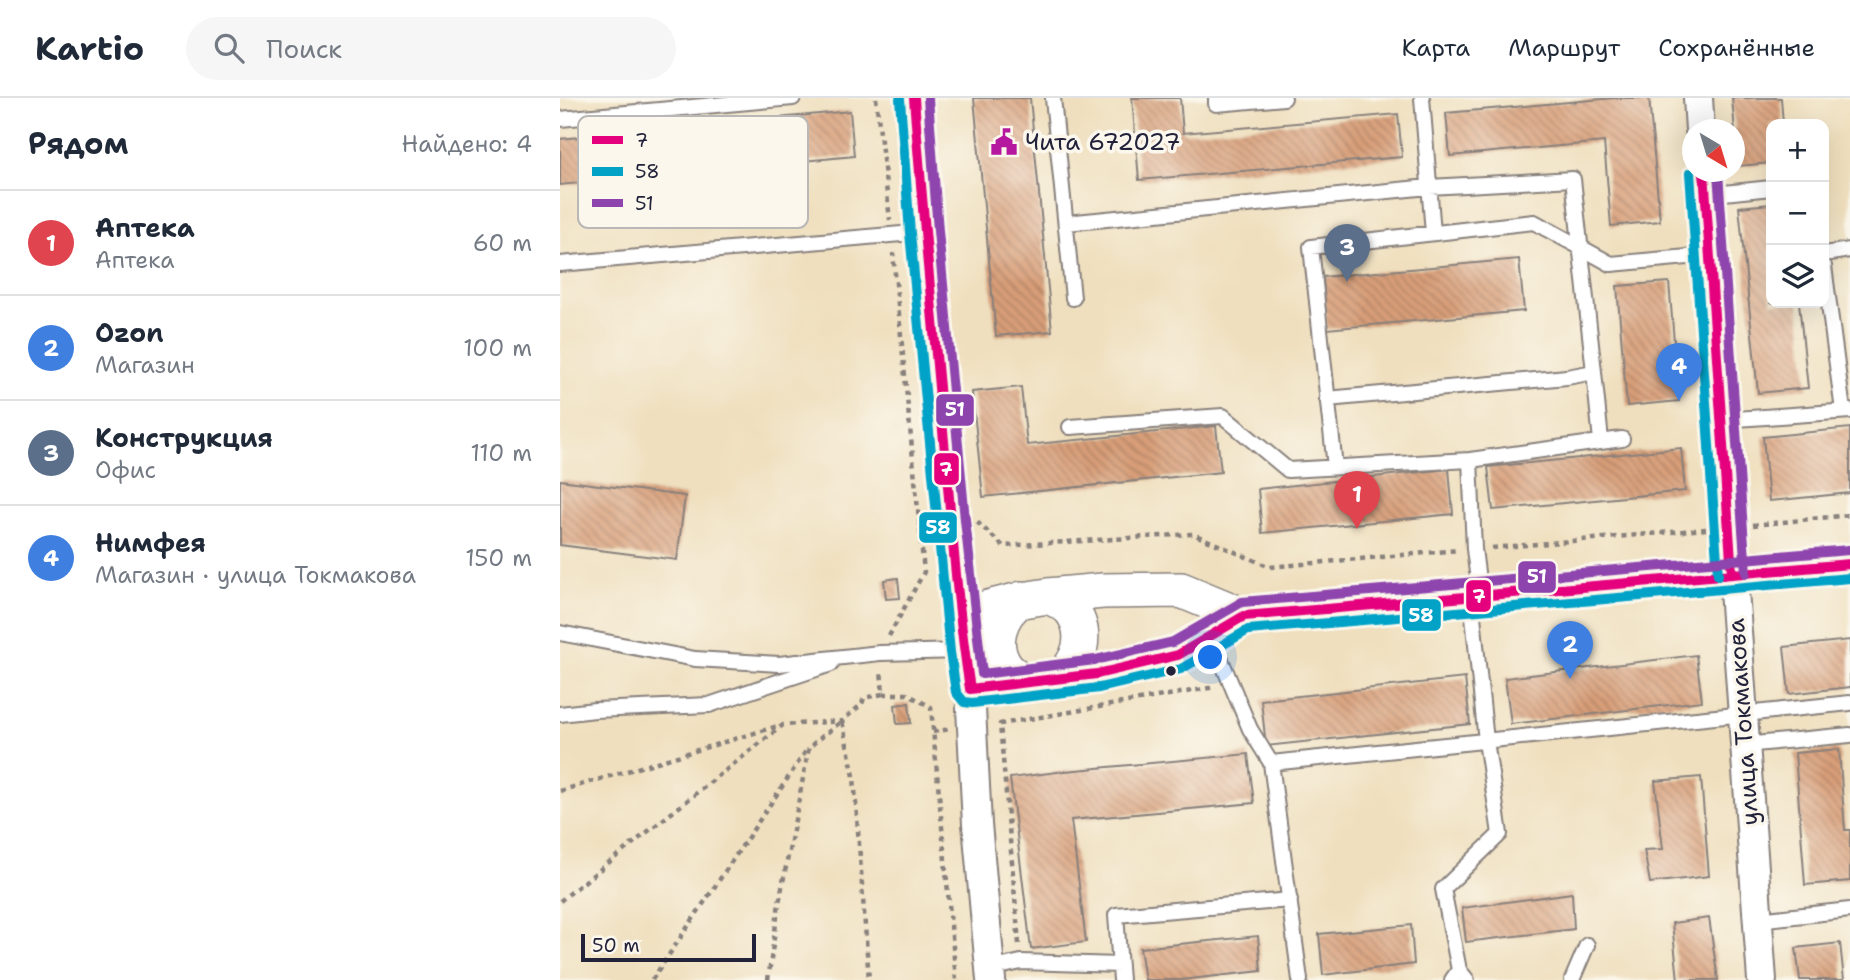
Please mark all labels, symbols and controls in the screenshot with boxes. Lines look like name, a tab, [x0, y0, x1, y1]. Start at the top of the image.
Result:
search box	[186, 17, 676, 80]
text: Kartio	[35, 26, 144, 71]
icon: search	[210, 29, 248, 67]
text: Поиск	[266, 31, 342, 66]
text: Карта	[1402, 32, 1470, 64]
text: Маршрут	[1508, 32, 1620, 64]
text: Сохранённые	[1658, 32, 1815, 64]
legend	[578, 116, 808, 228]
north arrow	[1682, 119, 1745, 182]
map controls	[1766, 119, 1829, 308]
button: +	[1766, 119, 1829, 182]
text: Рядом	[28, 123, 128, 164]
place label: Чита 672027	[1025, 126, 1181, 158]
public building icon: Чита 672027	[989, 127, 1019, 157]
text: 7	[635, 128, 648, 153]
text: Найдено: 4	[402, 129, 532, 159]
text: 58	[635, 159, 660, 184]
button: −	[1766, 182, 1829, 245]
text: 51	[635, 191, 654, 216]
text: Аптека	[95, 210, 195, 245]
pin: 3	[1324, 224, 1370, 282]
text: 1	[46, 228, 56, 258]
text: 60 m	[473, 228, 532, 258]
text: Аптека	[95, 245, 175, 275]
button: layers	[1766, 245, 1829, 308]
text: Ozon	[95, 315, 164, 350]
text: 2	[43, 333, 59, 363]
text: 100 m	[463, 333, 532, 363]
pin: 4	[1656, 343, 1702, 401]
text: Магазин	[95, 350, 195, 380]
line badge: 51	[935, 393, 975, 427]
text: 51	[945, 397, 965, 422]
text: Конструкция	[95, 420, 273, 455]
text: 3	[43, 438, 59, 468]
text: 110 m	[470, 438, 532, 468]
line badge: 7	[933, 452, 960, 486]
text: Офис	[95, 455, 156, 485]
text: 7	[939, 457, 953, 482]
pin: 1	[1334, 471, 1380, 529]
line badge: 58	[918, 511, 958, 544]
text: 58	[925, 515, 951, 540]
text: Нимфея	[95, 525, 206, 560]
text: 4	[43, 543, 59, 573]
text: 150 m	[465, 543, 532, 573]
text: Магазин · улица Токмакова	[95, 560, 416, 590]
line badge: 51	[1517, 560, 1557, 594]
text: 51	[1527, 564, 1547, 589]
line badge: 7	[1465, 579, 1492, 613]
text: 7	[1472, 584, 1486, 609]
line badge: 58	[1401, 598, 1442, 632]
text: 58	[1408, 603, 1434, 628]
street label: улица Токмакова	[1720, 617, 1766, 827]
pin: 2	[1547, 621, 1593, 679]
your location	[1193, 640, 1227, 674]
unlabelled marker	[1164, 664, 1178, 678]
scale bar	[581, 931, 756, 963]
text: 50 m	[592, 933, 640, 958]

